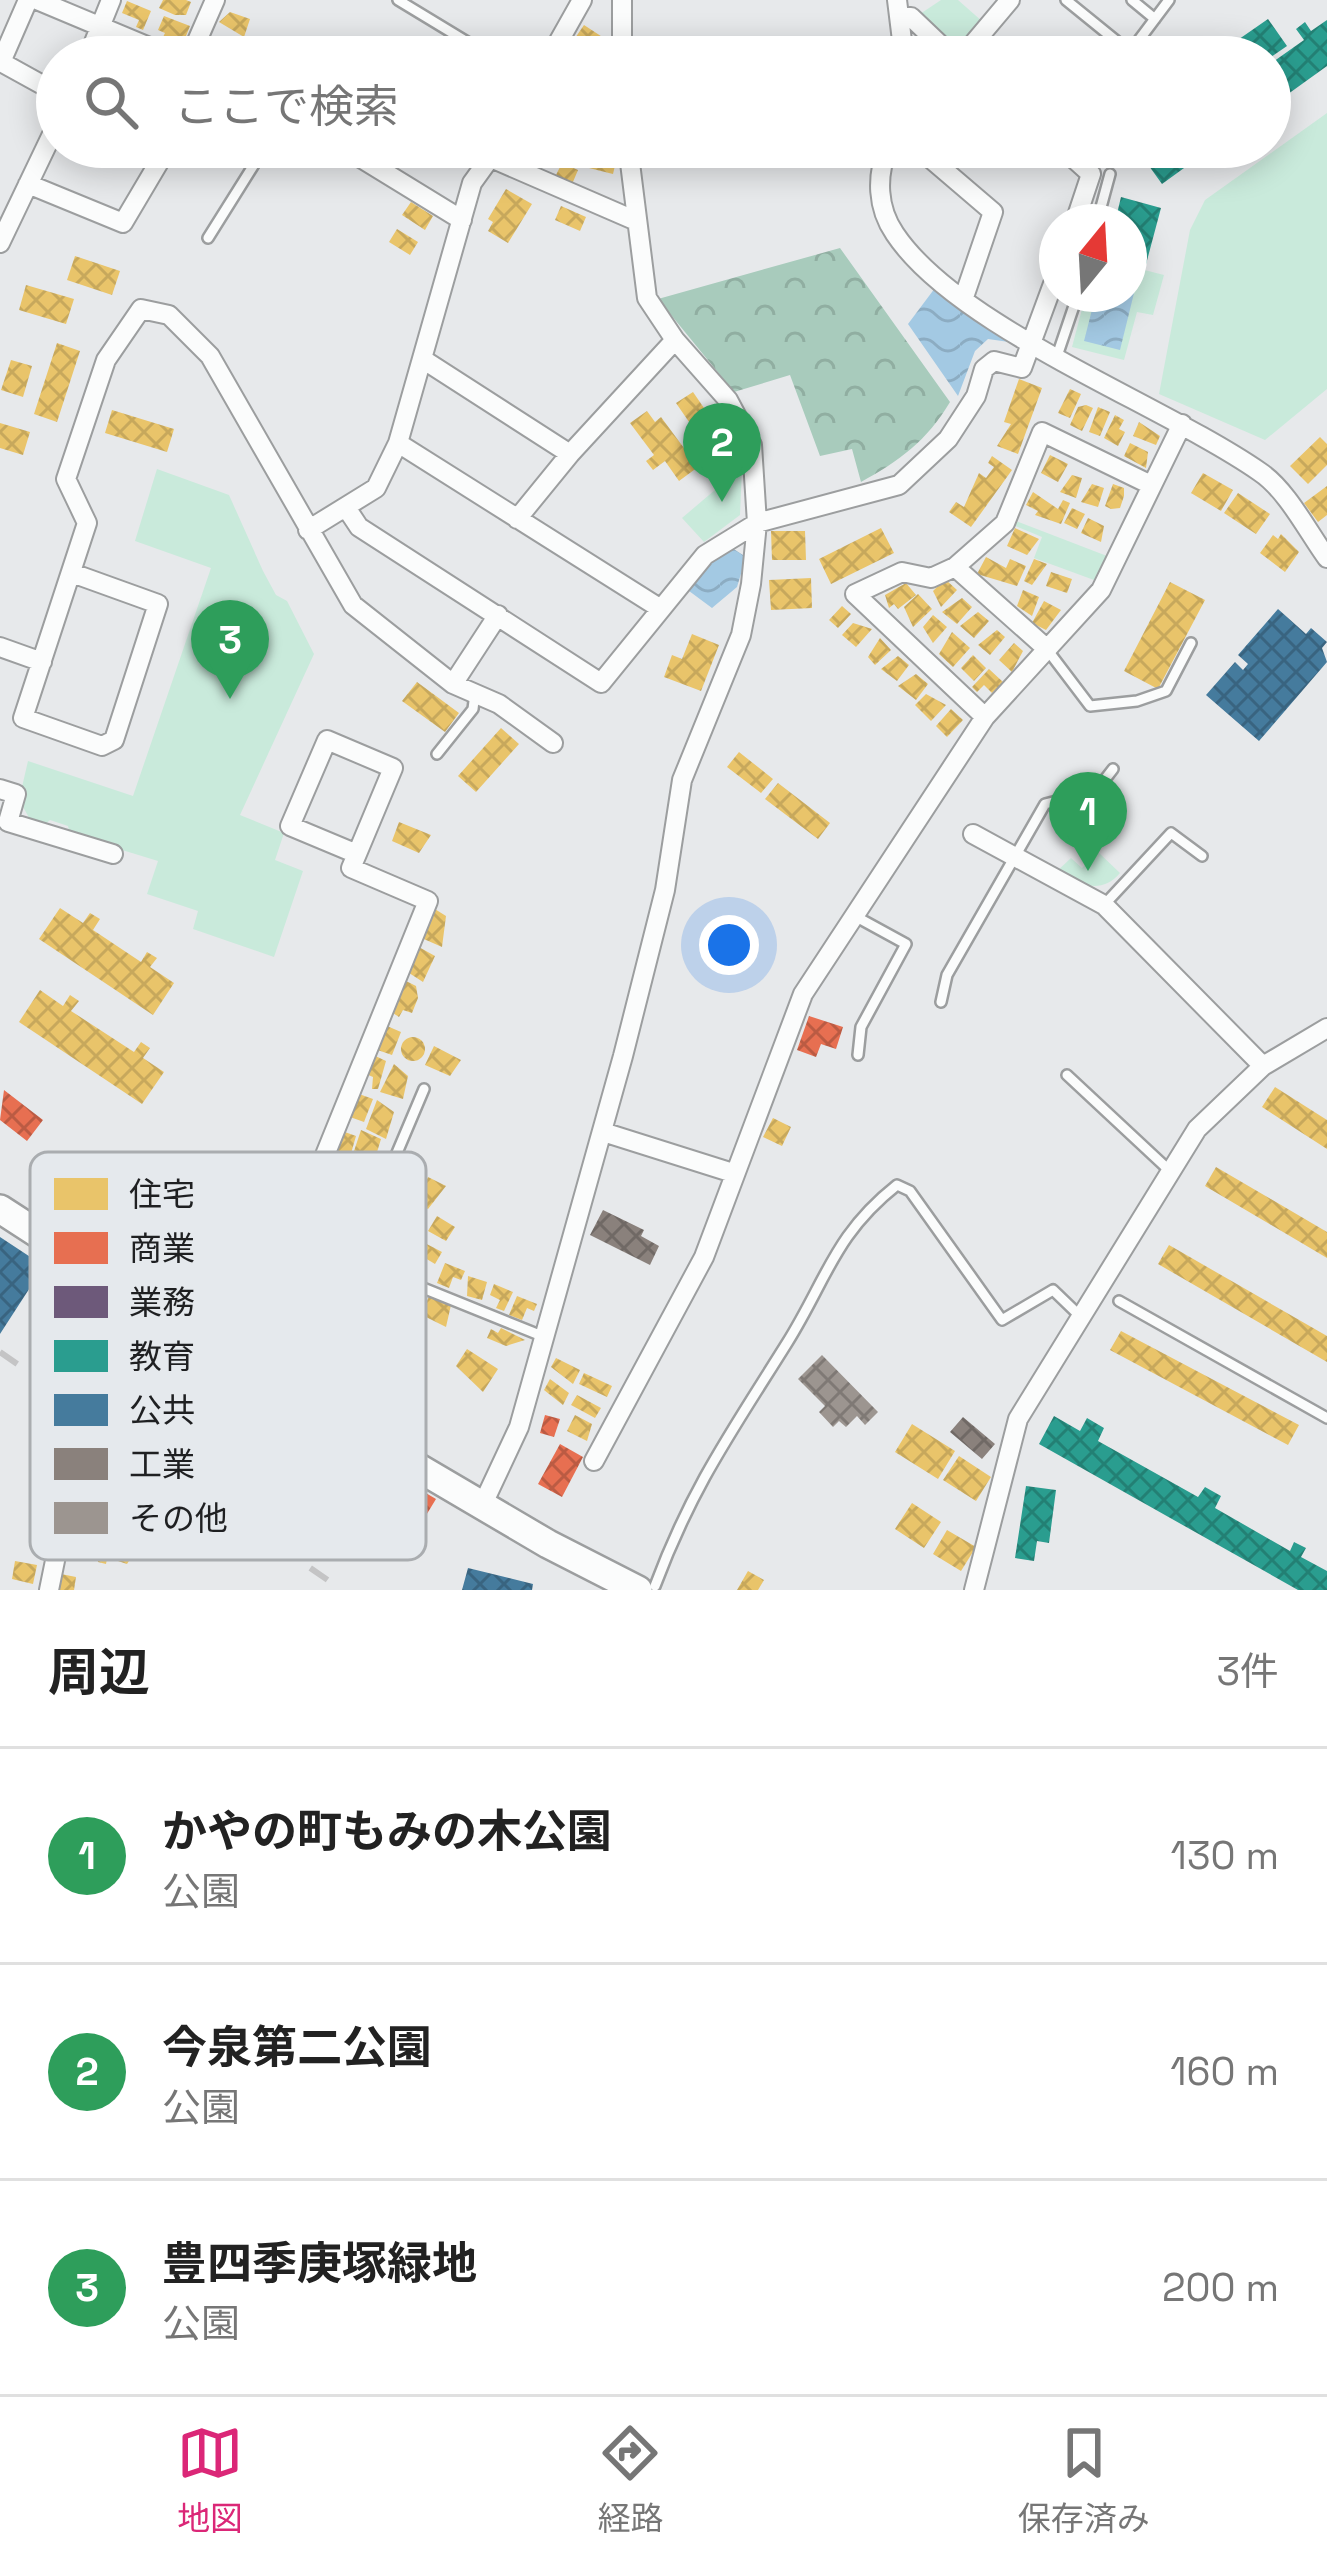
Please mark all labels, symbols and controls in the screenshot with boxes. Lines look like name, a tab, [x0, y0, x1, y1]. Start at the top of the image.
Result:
search box	[36, 36, 1291, 168]
icon: search	[78, 69, 144, 135]
text: ここで検索	[174, 78, 399, 135]
north arrow	[1039, 204, 1147, 312]
pin: 2	[683, 403, 761, 502]
pin: 3	[191, 600, 269, 699]
pin: 1	[1049, 772, 1127, 871]
your location	[699, 915, 759, 975]
legend	[30, 1152, 426, 1560]
text: 住宅	[129, 1174, 195, 1216]
text: 商業	[129, 1228, 195, 1270]
text: 業務	[129, 1282, 195, 1324]
text: 教育	[129, 1336, 195, 1378]
text: 公共	[129, 1390, 195, 1432]
text: 工業	[129, 1444, 195, 1486]
text: その他	[129, 1498, 228, 1540]
text: 周辺	[48, 1640, 150, 1705]
text: 3件	[1216, 1647, 1279, 1696]
text: かやの町もみの木公園	[162, 1803, 612, 1860]
text: 1	[78, 1831, 96, 1880]
text: 130 m	[1171, 1831, 1279, 1880]
text: 公園	[162, 1867, 240, 1916]
text: 今泉第二公園	[162, 2019, 432, 2076]
text: 2	[75, 2047, 99, 2096]
text: 160 m	[1170, 2047, 1279, 2096]
text: 公園	[162, 2083, 240, 2132]
text: 豊四季庚塚緑地	[162, 2235, 477, 2292]
text: 3	[75, 2263, 99, 2312]
text: 200 m	[1162, 2263, 1279, 2312]
text: 公園	[162, 2299, 240, 2348]
tab: 地図	[177, 2420, 243, 2540]
tab: 経路	[597, 2420, 663, 2540]
tab: 保存済み	[1018, 2420, 1150, 2540]

